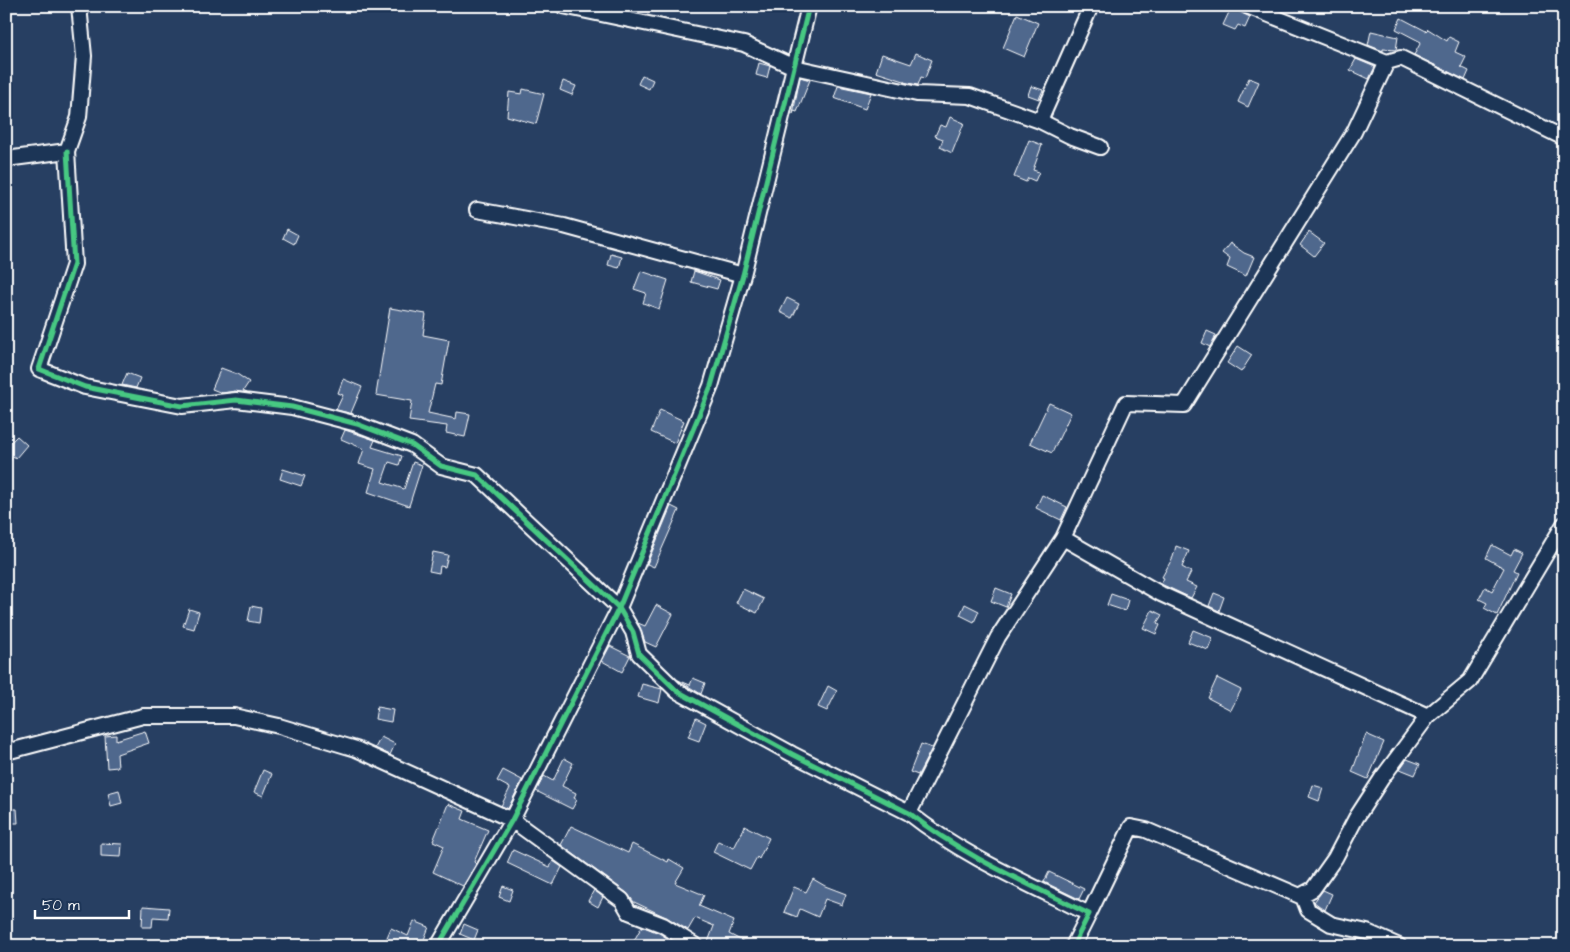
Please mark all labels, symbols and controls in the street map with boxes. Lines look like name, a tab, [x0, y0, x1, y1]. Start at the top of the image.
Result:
scale bar	[35, 887, 129, 919]
text: 50 m	[42, 895, 80, 916]

